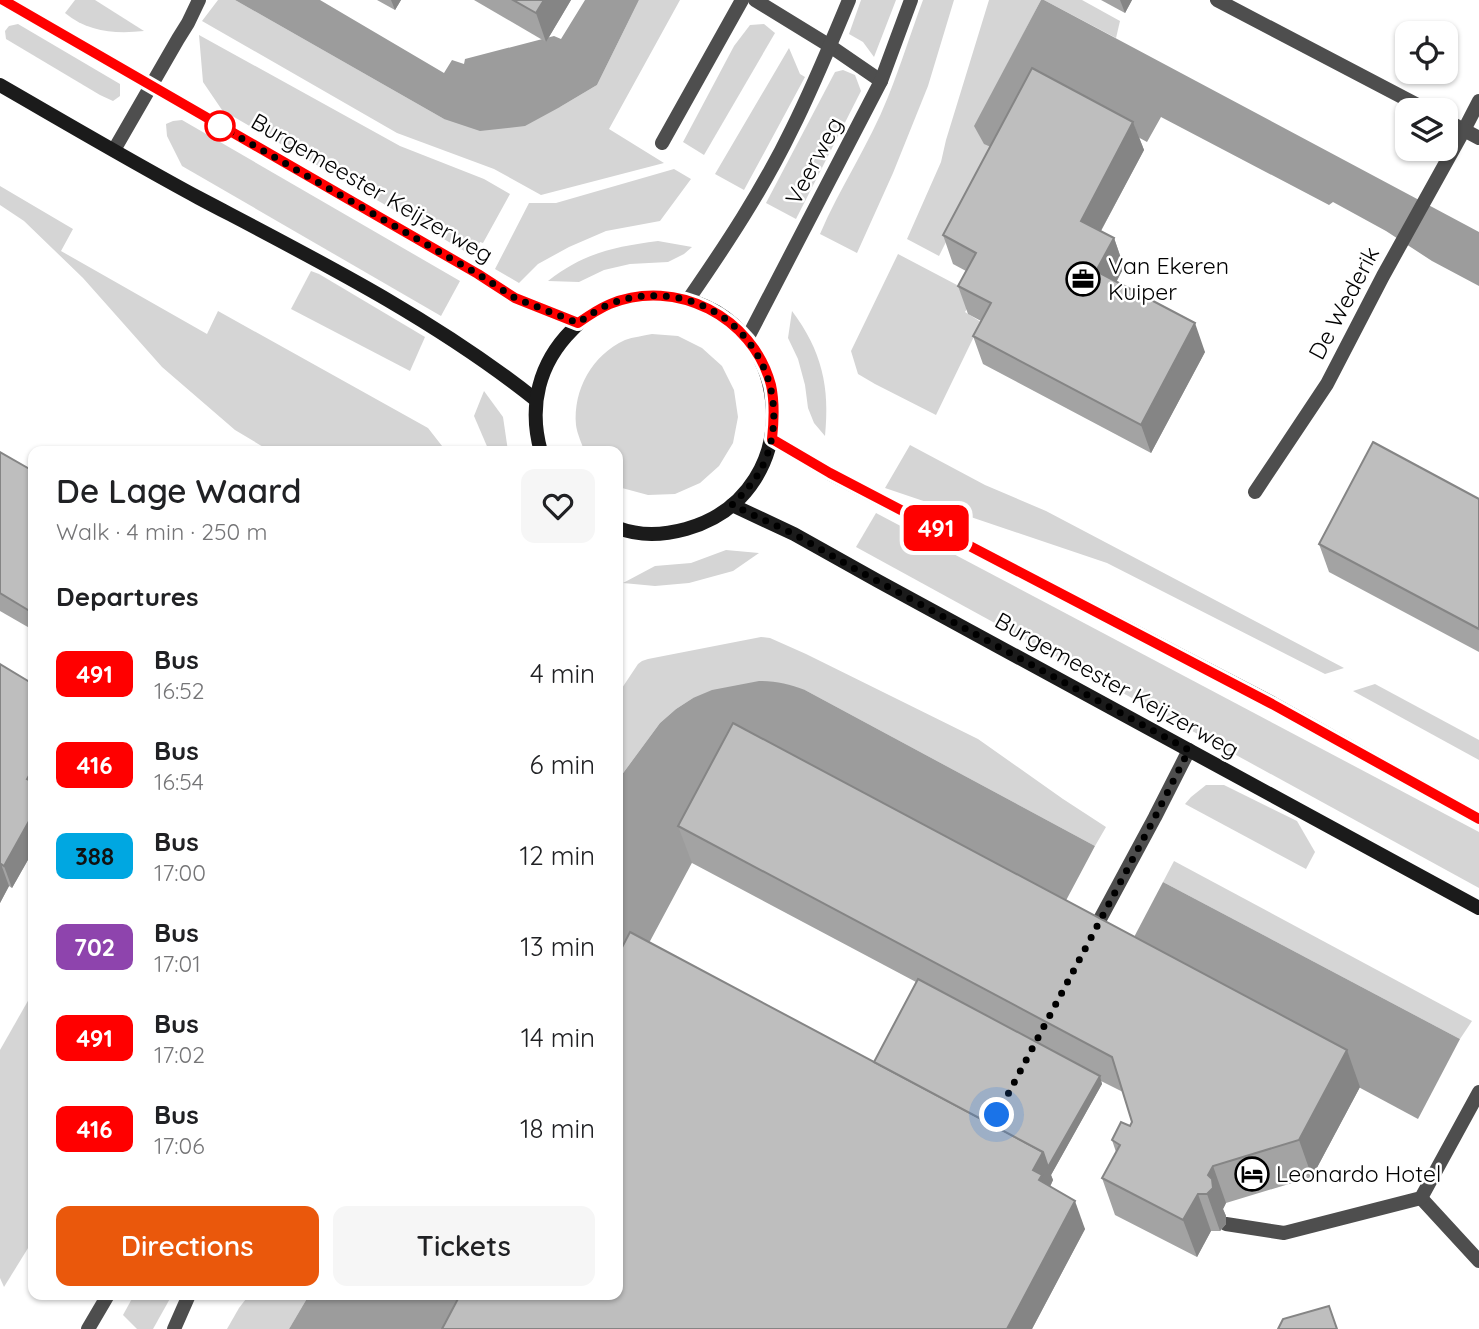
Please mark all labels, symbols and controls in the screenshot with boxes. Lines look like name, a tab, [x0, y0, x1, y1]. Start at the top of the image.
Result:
map controls	[1395, 21, 1458, 161]
button: locate	[1395, 21, 1458, 84]
button: layers	[1395, 98, 1458, 161]
street label: Burgemeester Keijzerweg	[246, 106, 498, 269]
unlabelled marker	[205, 111, 235, 141]
street label: Veerweg	[778, 112, 849, 210]
street label: De Wederik	[1302, 241, 1385, 364]
place label: Van Ekeren Kuiper	[1108, 251, 1229, 306]
office icon: Van Ekeren Kuiper	[1064, 260, 1102, 298]
button: heart	[521, 469, 595, 543]
text: De Lage Waard	[56, 470, 302, 511]
line badge: 491	[896, 505, 976, 551]
text: 491	[918, 513, 954, 543]
text: Walk · 4 min · 250 m	[56, 517, 267, 546]
text: Departures	[56, 580, 199, 613]
street label: Burgemeester Keijzerweg	[990, 605, 1244, 764]
text: Bus	[154, 643, 199, 676]
text: 4 min	[530, 657, 595, 690]
text: 491	[76, 659, 113, 689]
text: 16:52	[154, 676, 204, 705]
text: Bus	[154, 734, 199, 767]
text: 6 min	[530, 748, 595, 781]
text: 416	[77, 750, 113, 780]
text: 16:54	[154, 767, 204, 796]
text: Bus	[154, 825, 199, 858]
text: 12 min	[520, 839, 595, 872]
text: 388	[75, 841, 114, 871]
text: 17:00	[154, 858, 206, 887]
text: Bus	[154, 916, 199, 949]
text: 13 min	[520, 930, 595, 963]
text: 702	[74, 932, 115, 962]
text: 17:01	[154, 949, 201, 978]
text: Bus	[154, 1007, 199, 1040]
text: 14 min	[521, 1021, 595, 1054]
text: 491	[76, 1023, 113, 1053]
text: 17:02	[154, 1040, 205, 1069]
your location	[979, 1097, 1014, 1132]
text: Bus	[154, 1098, 199, 1131]
text: 18 min	[520, 1112, 595, 1145]
text: 416	[77, 1114, 113, 1144]
text: 17:06	[154, 1131, 205, 1160]
hotel icon: Leonardo Hotel	[1233, 1155, 1271, 1193]
place label: Leonardo Hotel	[1276, 1159, 1441, 1188]
button: Directions	[56, 1206, 319, 1286]
button: Tickets	[333, 1206, 595, 1286]

